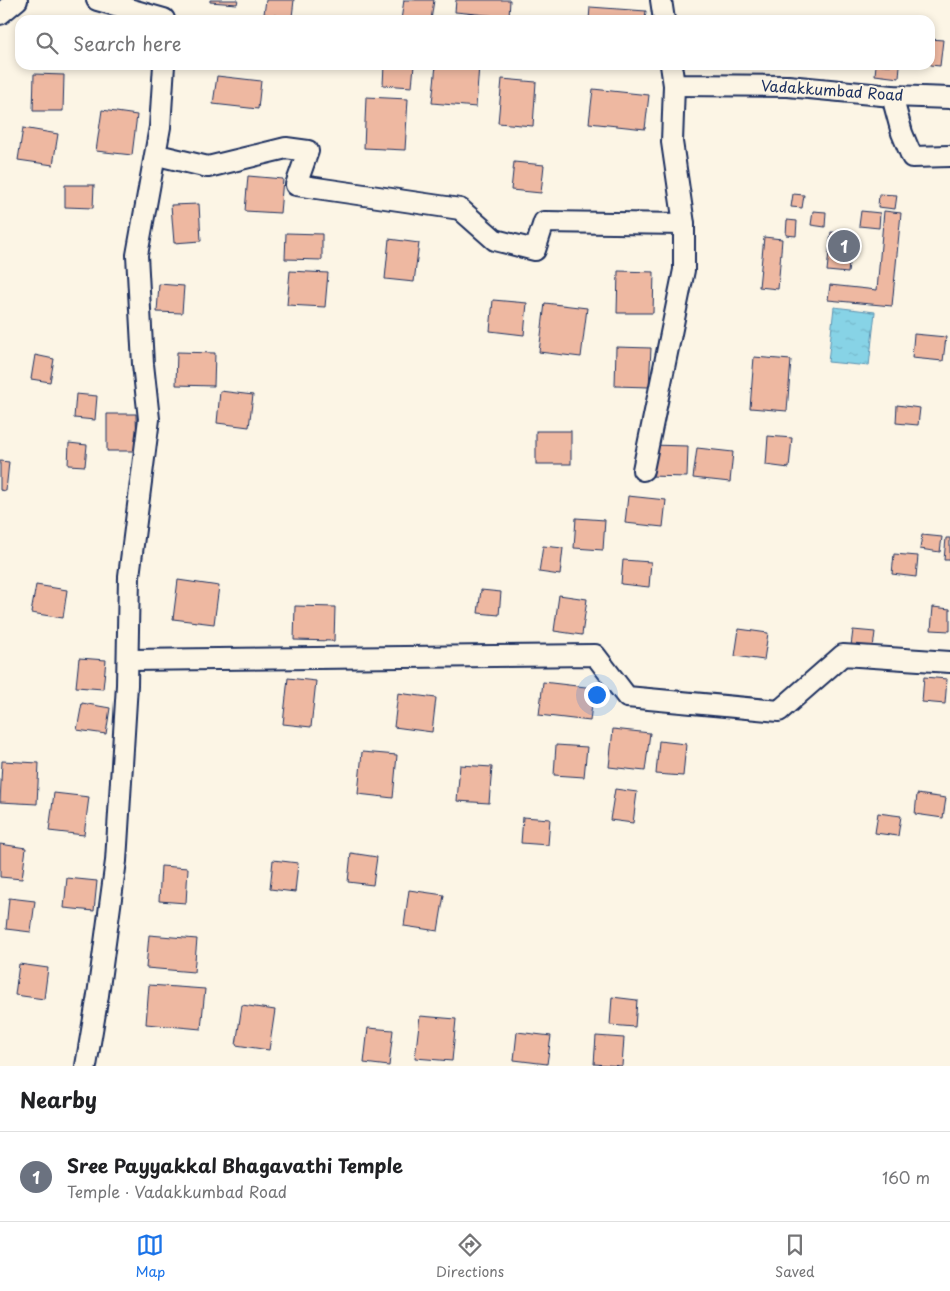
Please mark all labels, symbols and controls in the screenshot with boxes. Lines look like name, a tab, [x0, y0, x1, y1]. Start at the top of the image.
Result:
search box	[15, 15, 935, 70]
icon: search	[33, 29, 61, 57]
text: Search here	[73, 29, 182, 57]
street label: Vadakkumbad Road	[760, 73, 904, 106]
pin: 1	[828, 227, 860, 265]
your location	[584, 682, 610, 708]
text: Nearby	[20, 1083, 97, 1115]
text: Sree Payyakkal Bhagavathi Temple	[67, 1151, 403, 1179]
text: 1	[32, 1165, 40, 1189]
text: 160 m	[882, 1165, 930, 1189]
text: Temple · Vadakkumbad Road	[67, 1179, 287, 1203]
tab: Map	[135, 1231, 165, 1282]
tab: Directions	[436, 1231, 504, 1282]
tab: Saved	[775, 1231, 815, 1282]

